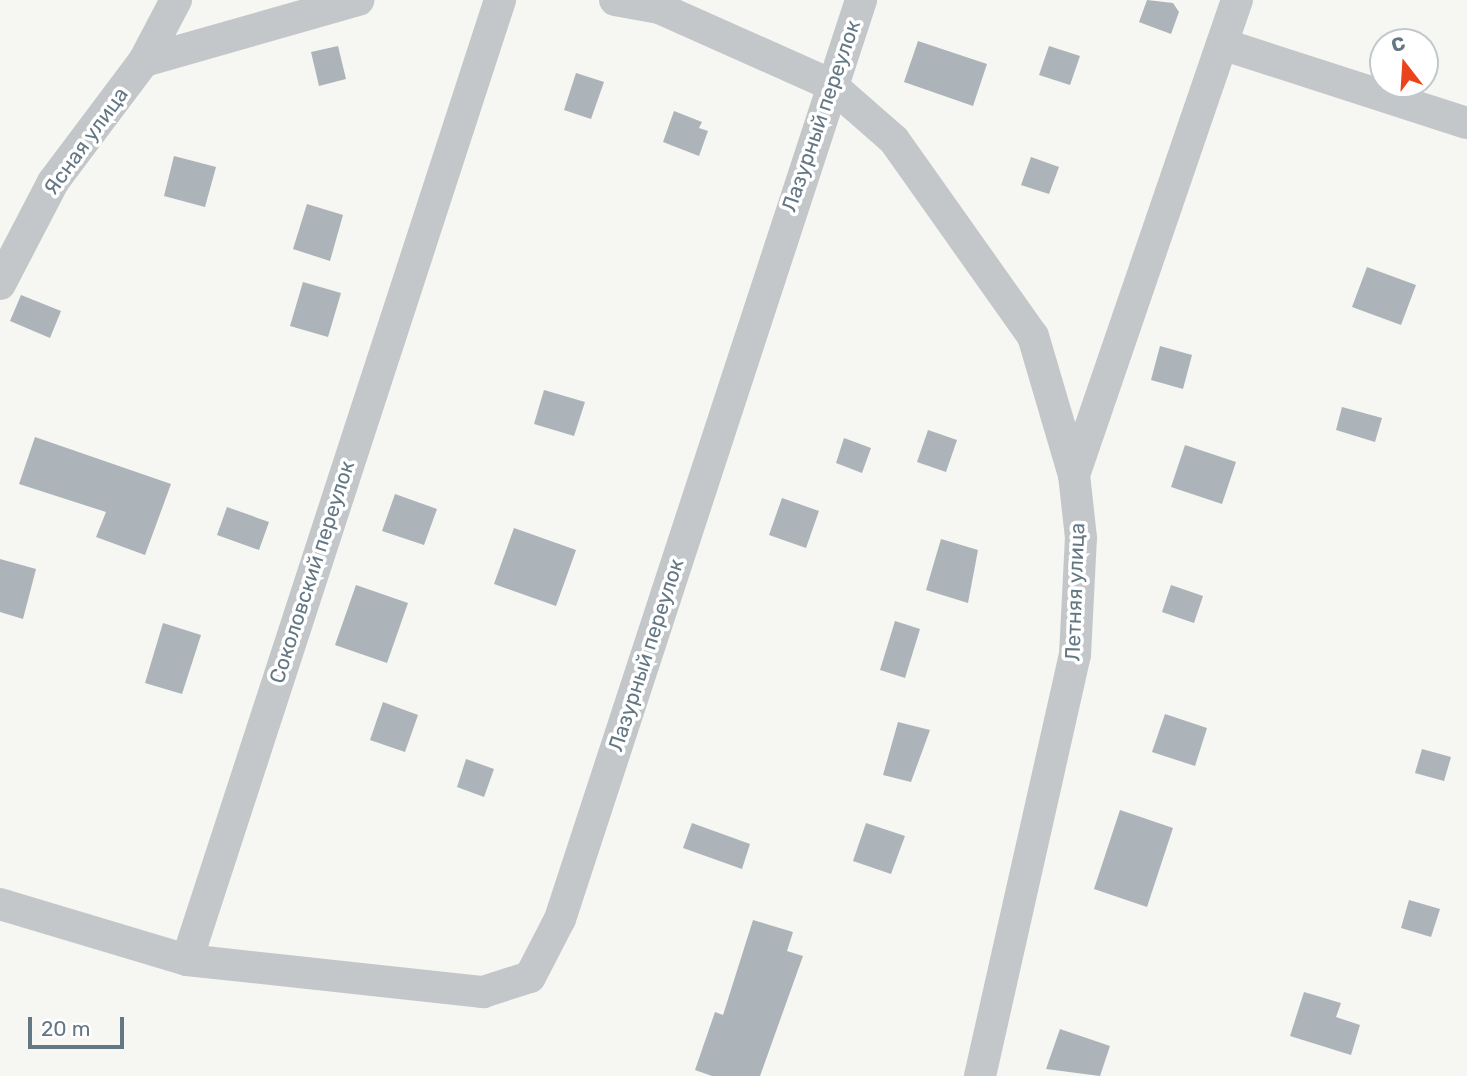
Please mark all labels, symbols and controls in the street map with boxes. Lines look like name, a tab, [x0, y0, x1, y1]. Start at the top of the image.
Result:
street label: Лазурный переулок	[776, 17, 866, 215]
north arrow	[1369, 28, 1439, 98]
text: С	[1389, 31, 1408, 57]
street label: Ясная улица	[39, 82, 133, 200]
street label: Соколовский переулок	[264, 457, 360, 687]
street label: Летняя улица	[1060, 522, 1090, 662]
street label: Лазурный переулок	[603, 555, 689, 755]
scale bar	[32, 1002, 128, 1046]
text: 20 m	[41, 1016, 90, 1041]

